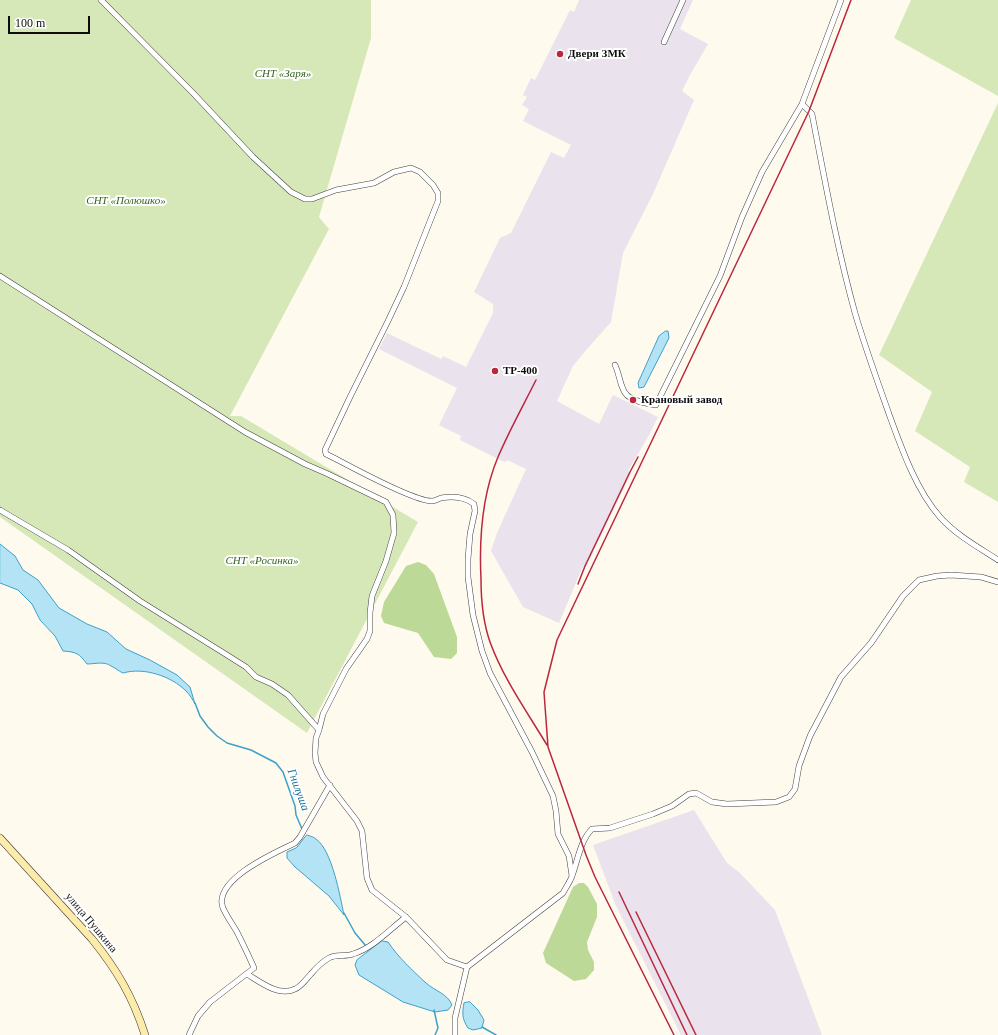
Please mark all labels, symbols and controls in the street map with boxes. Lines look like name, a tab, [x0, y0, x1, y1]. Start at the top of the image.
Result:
scale bar	[10, 8, 92, 34]
text: 100 m	[15, 16, 45, 30]
place label: Двери ЗМК	[568, 47, 626, 61]
marker: Двери ЗМК	[555, 49, 565, 59]
park label: СНТ «Заря»	[255, 67, 311, 81]
park label: СНТ «Полюшко»	[86, 194, 166, 208]
place label: ТР-400	[503, 364, 537, 378]
marker: ТР-400	[490, 366, 500, 376]
place label: Крановый завод	[641, 393, 722, 407]
marker: Крановый завод	[628, 395, 638, 405]
park label: СНТ «Росинка»	[225, 554, 299, 568]
water label: Гнилуша	[284, 767, 312, 813]
street label: улица Пушкина	[62, 890, 120, 956]

